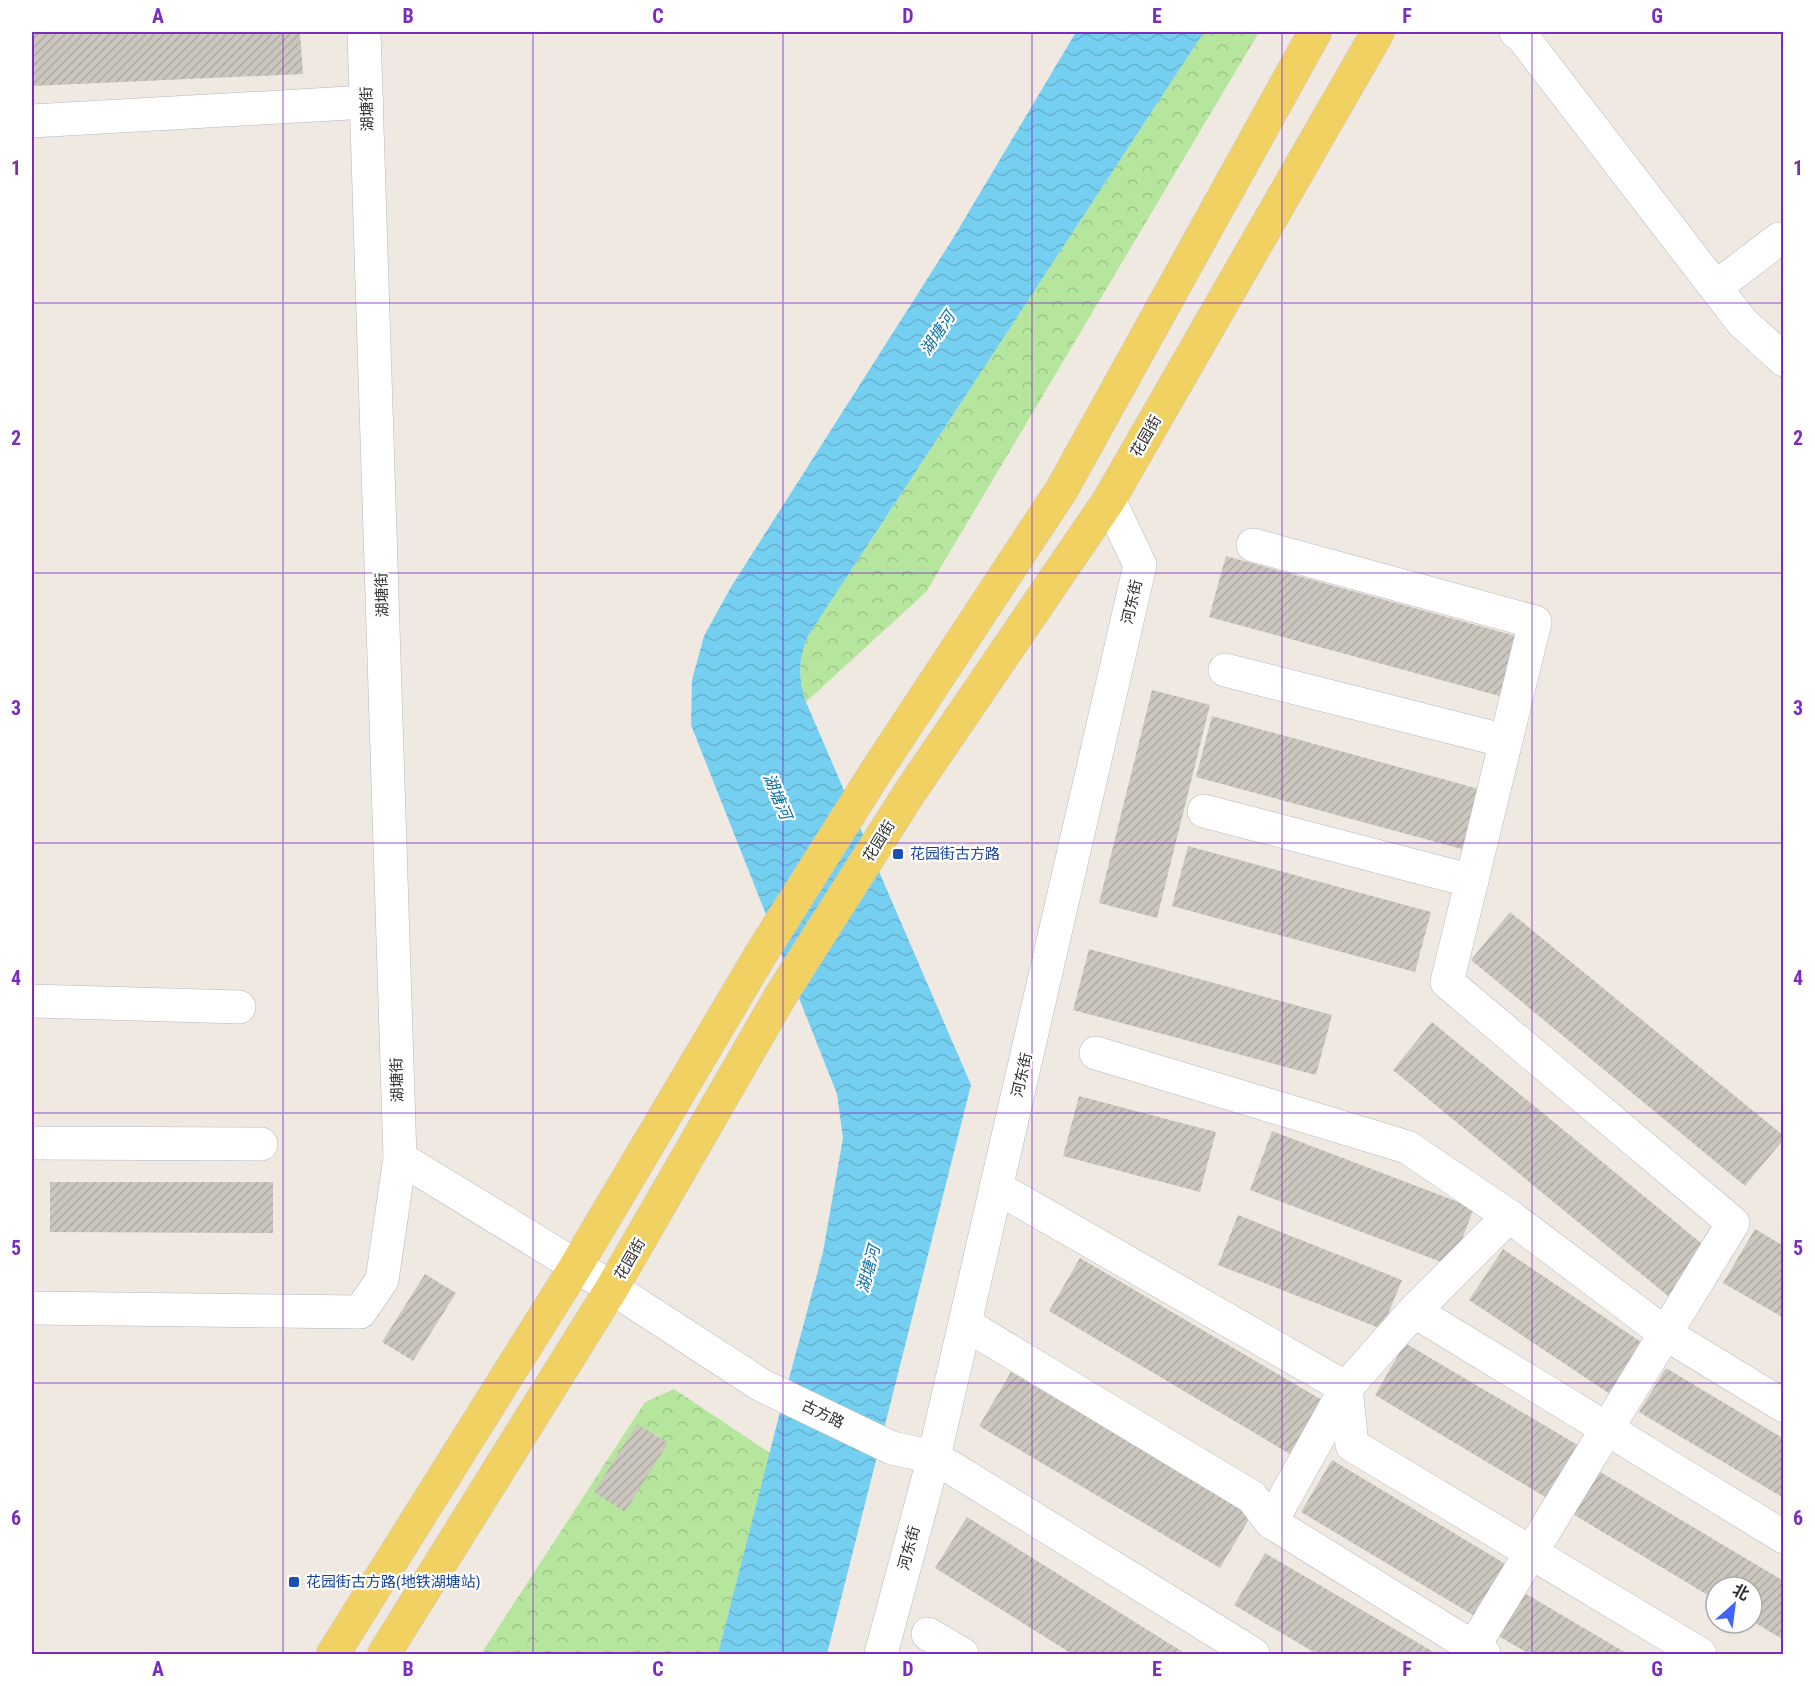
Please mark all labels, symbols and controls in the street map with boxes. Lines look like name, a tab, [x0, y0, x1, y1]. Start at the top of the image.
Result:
text: A	[152, 4, 164, 28]
text: B	[402, 4, 414, 28]
text: C	[652, 4, 664, 28]
text: D	[902, 4, 914, 28]
text: E	[1152, 4, 1162, 28]
text: F	[1402, 4, 1412, 28]
text: G	[1651, 4, 1663, 28]
street label: 湖塘街	[357, 86, 377, 132]
text: 1	[11, 156, 21, 180]
text: 1	[1793, 156, 1803, 180]
water label: 湖塘河	[916, 306, 960, 358]
street label: 花园街	[1127, 412, 1165, 460]
text: 2	[11, 426, 21, 450]
text: 2	[1793, 426, 1803, 450]
street label: 湖塘街	[372, 572, 392, 618]
street label: 河东街	[1118, 578, 1146, 626]
text: 3	[11, 696, 21, 720]
text: 3	[1793, 696, 1803, 720]
water label: 湖塘河	[759, 770, 797, 825]
street label: 花园街	[859, 817, 899, 865]
place label: 花园街古方路	[910, 845, 1000, 863]
marker: 花园街古方路	[891, 847, 905, 861]
text: 4	[11, 966, 21, 990]
text: 4	[1793, 966, 1803, 990]
street label: 河东街	[1008, 1051, 1036, 1099]
street label: 湖塘街	[387, 1057, 407, 1103]
street label: 花园街	[611, 1235, 649, 1283]
text: 5	[11, 1236, 21, 1260]
text: 5	[1793, 1236, 1803, 1260]
water label: 湖塘河	[853, 1241, 885, 1295]
street label: 古方路	[799, 1396, 847, 1432]
text: 6	[11, 1506, 21, 1530]
text: 6	[1793, 1506, 1803, 1530]
street label: 河东街	[894, 1524, 924, 1572]
place label: 花园街古方路(地铁湖塘站)	[306, 1573, 481, 1591]
marker: 花园街古方路(地铁湖塘站)	[287, 1575, 301, 1589]
north arrow	[1704, 1575, 1764, 1635]
text: 北	[1729, 1580, 1752, 1604]
text: A	[152, 1657, 164, 1681]
text: B	[402, 1657, 414, 1681]
text: C	[652, 1657, 664, 1681]
text: D	[902, 1657, 914, 1681]
text: E	[1152, 1657, 1162, 1681]
text: F	[1402, 1657, 1412, 1681]
text: G	[1651, 1657, 1663, 1681]

